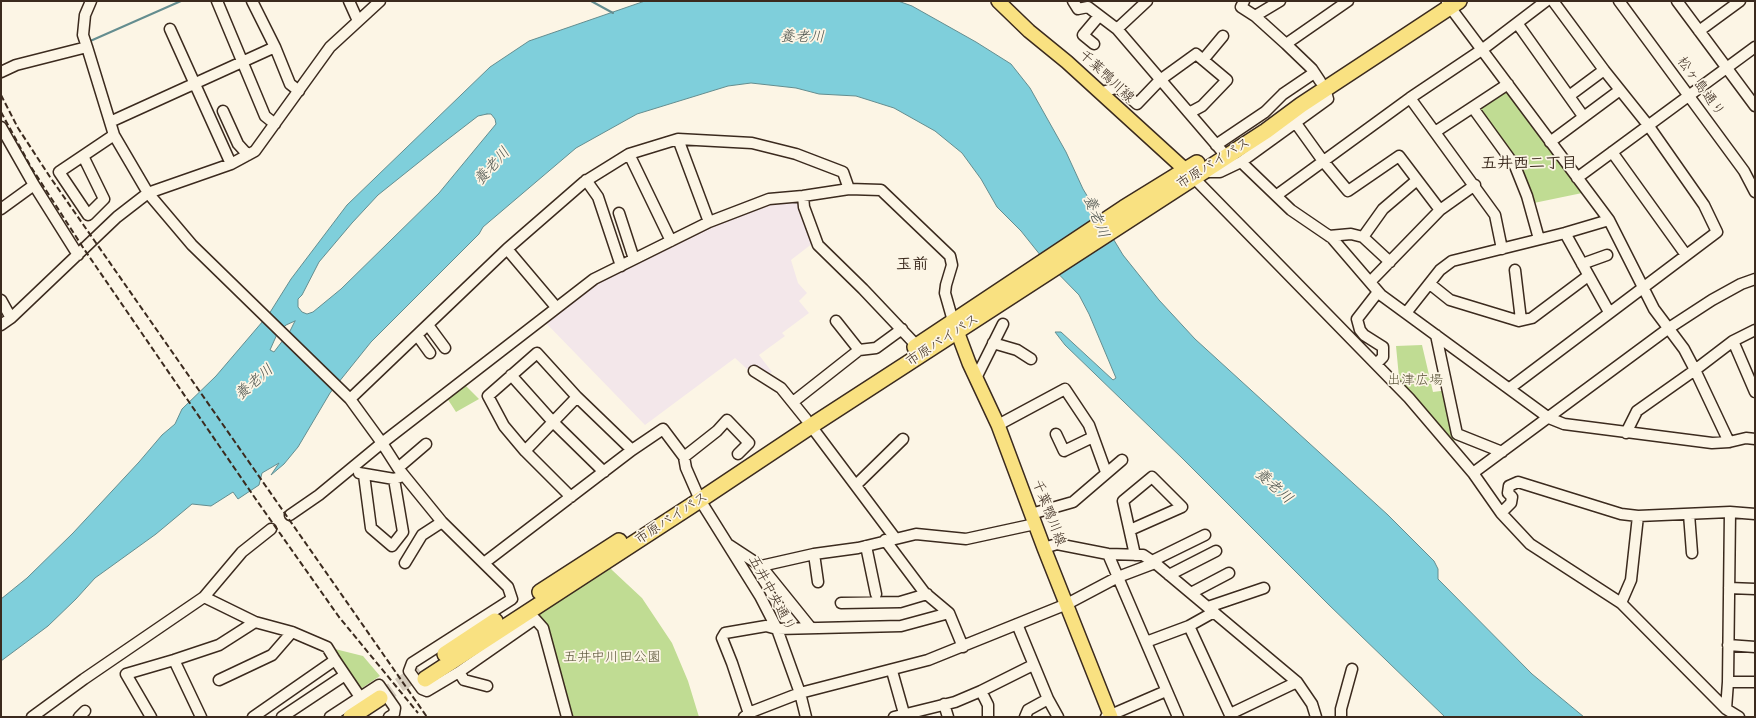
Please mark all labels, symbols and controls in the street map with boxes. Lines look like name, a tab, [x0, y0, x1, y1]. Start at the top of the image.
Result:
water label: 養老川	[779, 29, 825, 47]
street label: 千葉鴨川線	[1075, 47, 1137, 107]
street label: 松ヶ島通り	[1673, 54, 1727, 120]
street label: 市原バイパス	[1174, 135, 1254, 193]
water label: 養老川	[471, 144, 515, 190]
district label: 五井西二丁目	[1481, 155, 1577, 175]
water label: 養老川	[1078, 193, 1112, 241]
district label: 玉前	[896, 256, 928, 276]
street label: 市原バイパス	[903, 311, 983, 371]
water label: 養老川	[232, 361, 278, 405]
park label: 出津広場	[1387, 373, 1443, 389]
water label: 養老川	[1250, 465, 1296, 509]
street label: 千葉鴨川線	[1028, 477, 1068, 549]
street label: 市原バイパス	[632, 489, 712, 549]
street label: 五井中央通り	[744, 553, 798, 635]
park label: 五井中川田公園	[563, 650, 661, 666]

